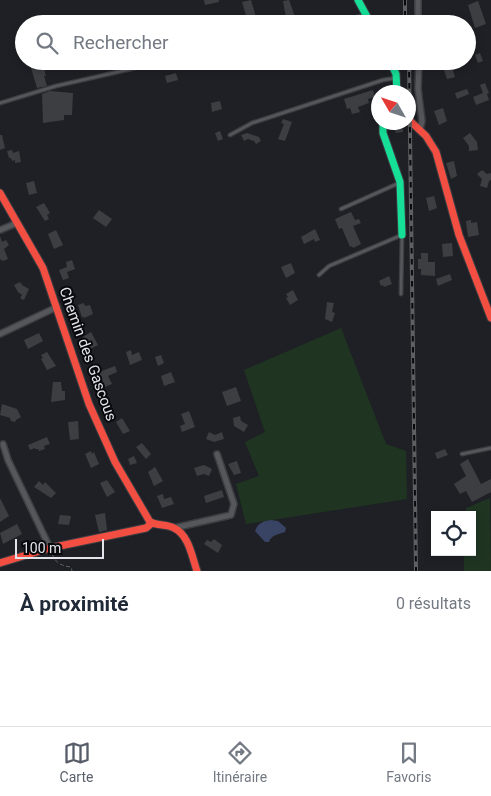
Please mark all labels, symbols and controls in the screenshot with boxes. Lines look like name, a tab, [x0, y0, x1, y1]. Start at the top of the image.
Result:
search box	[15, 15, 476, 70]
icon: search	[33, 29, 61, 57]
text: Rechercher	[73, 31, 168, 54]
north arrow	[371, 85, 416, 130]
street label: Chemin des Gascous	[55, 285, 121, 423]
map controls	[431, 511, 476, 556]
button: locate	[431, 511, 476, 556]
scale bar	[15, 536, 104, 559]
text: 100 m	[22, 540, 61, 556]
text: À proximité	[20, 592, 129, 616]
text: 0 résultats	[396, 594, 471, 613]
tab: Carte	[60, 739, 93, 785]
tab: Itinéraire	[213, 739, 267, 785]
tab: Favoris	[386, 739, 431, 785]

